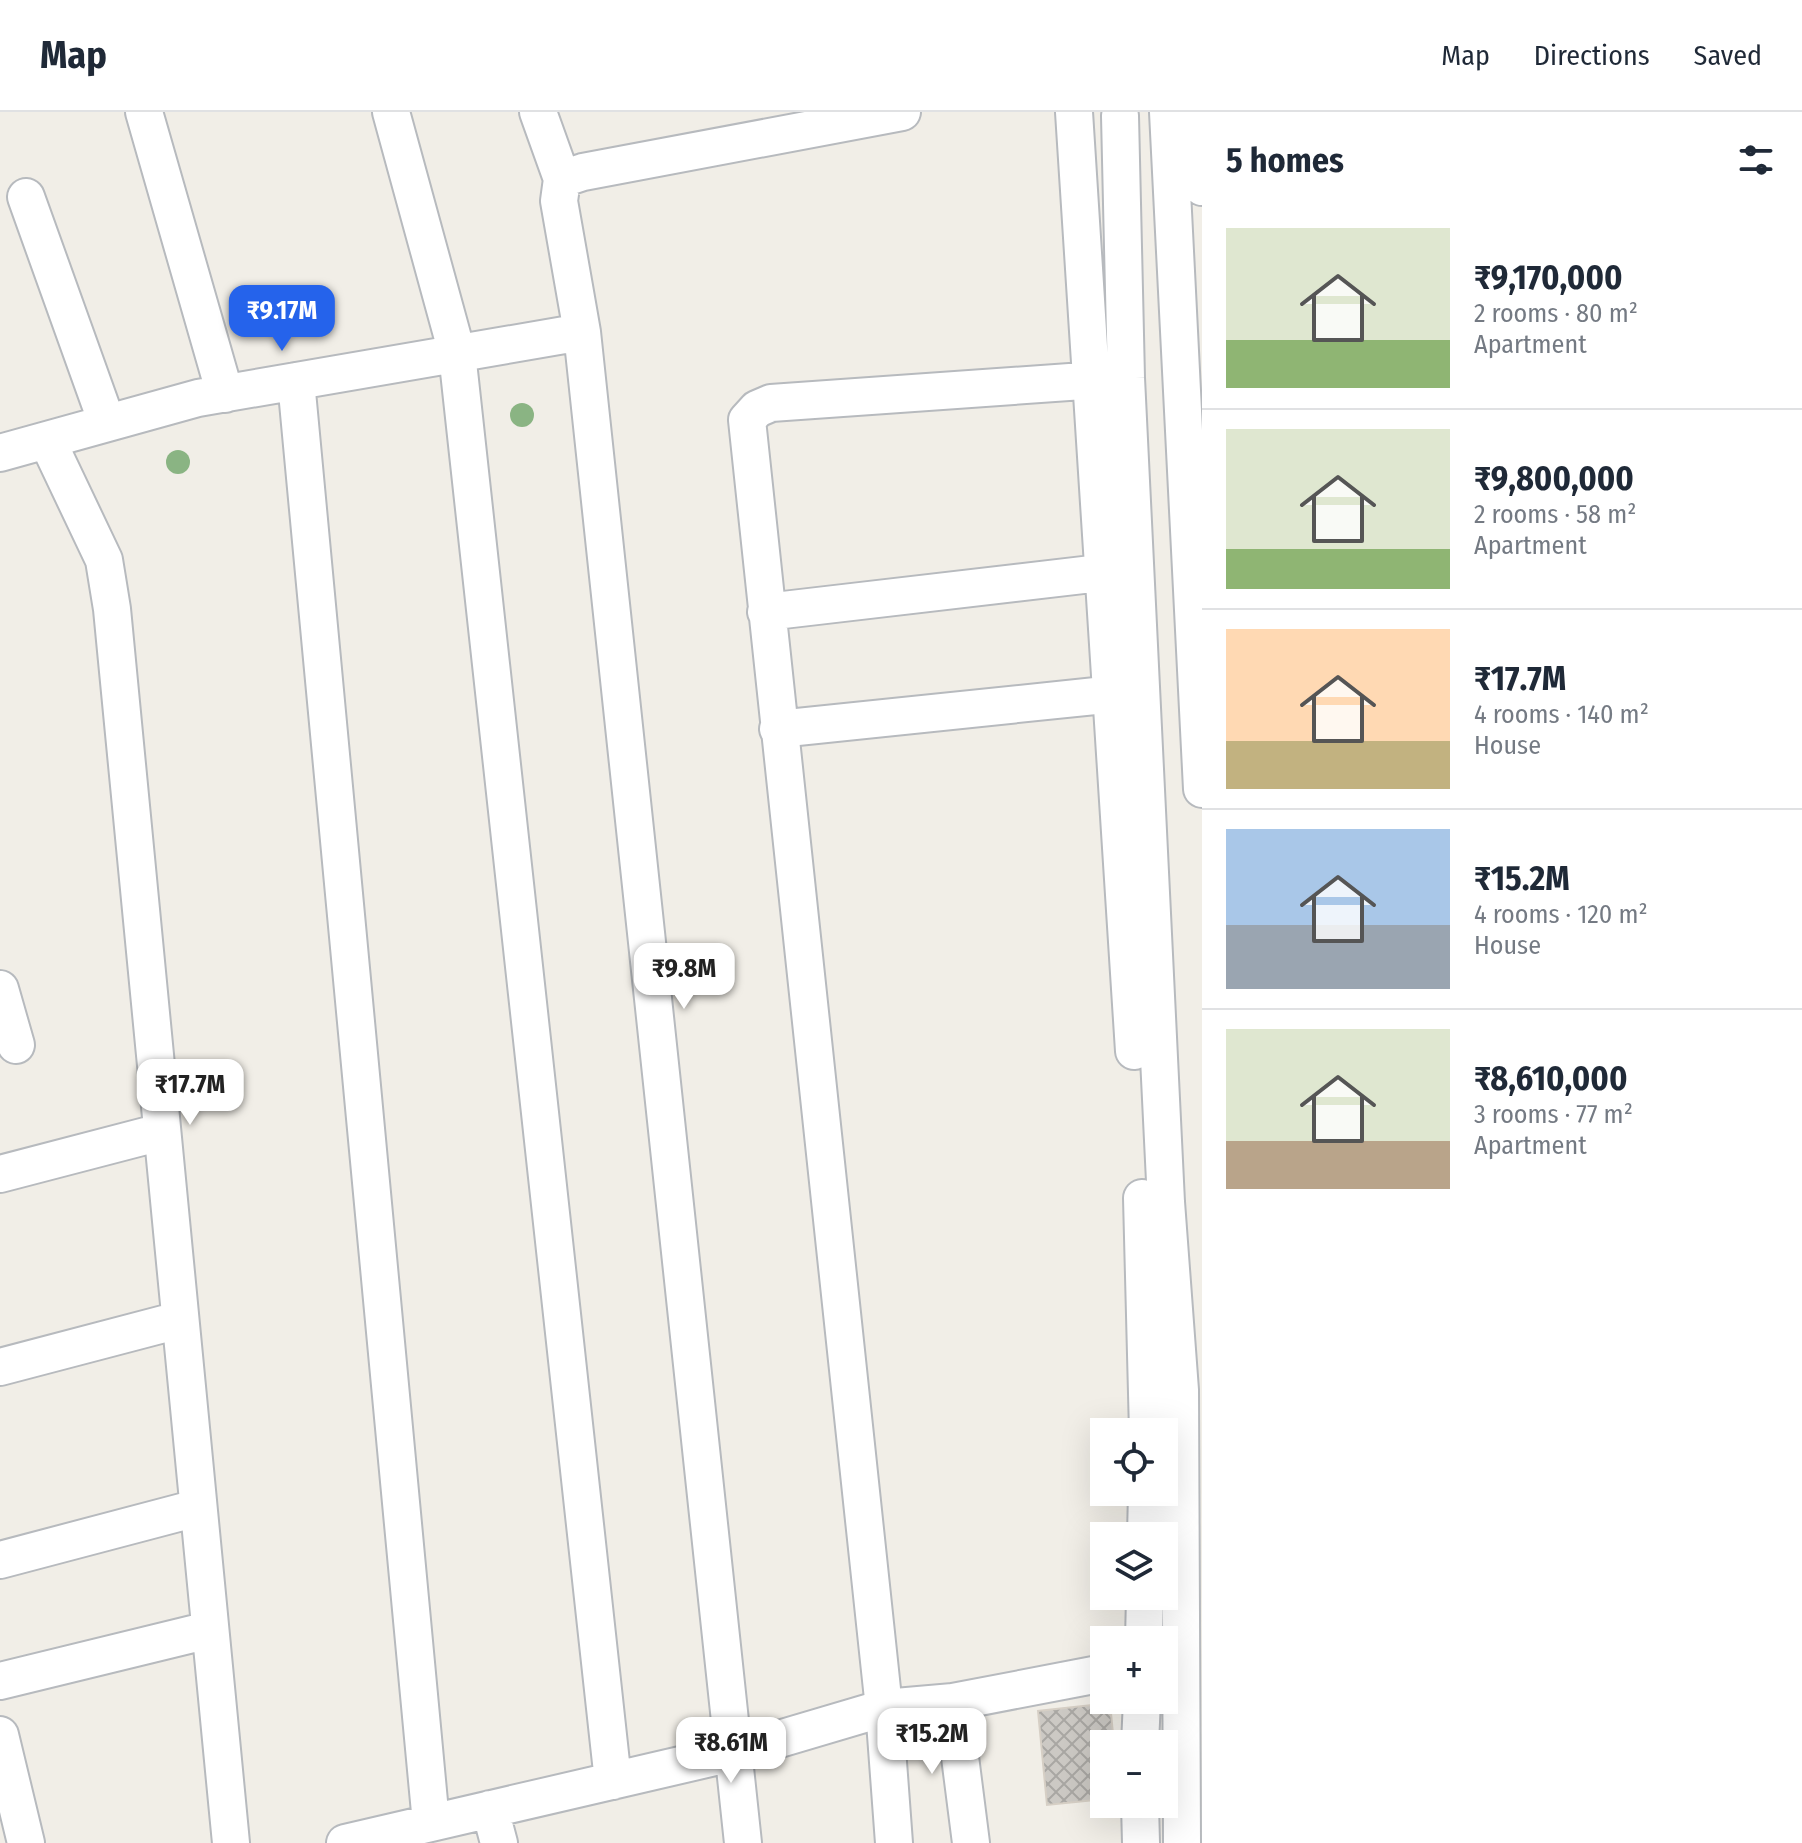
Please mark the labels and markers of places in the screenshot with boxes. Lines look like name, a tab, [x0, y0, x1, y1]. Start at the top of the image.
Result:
pin: ₹9.17M	[217, 285, 347, 353]
pin: ₹9.8M	[628, 943, 740, 1011]
pin: ₹17.7M	[125, 1059, 255, 1127]
pin: ₹15.2M	[867, 1708, 997, 1776]
pin: ₹8.61M	[666, 1717, 796, 1785]

